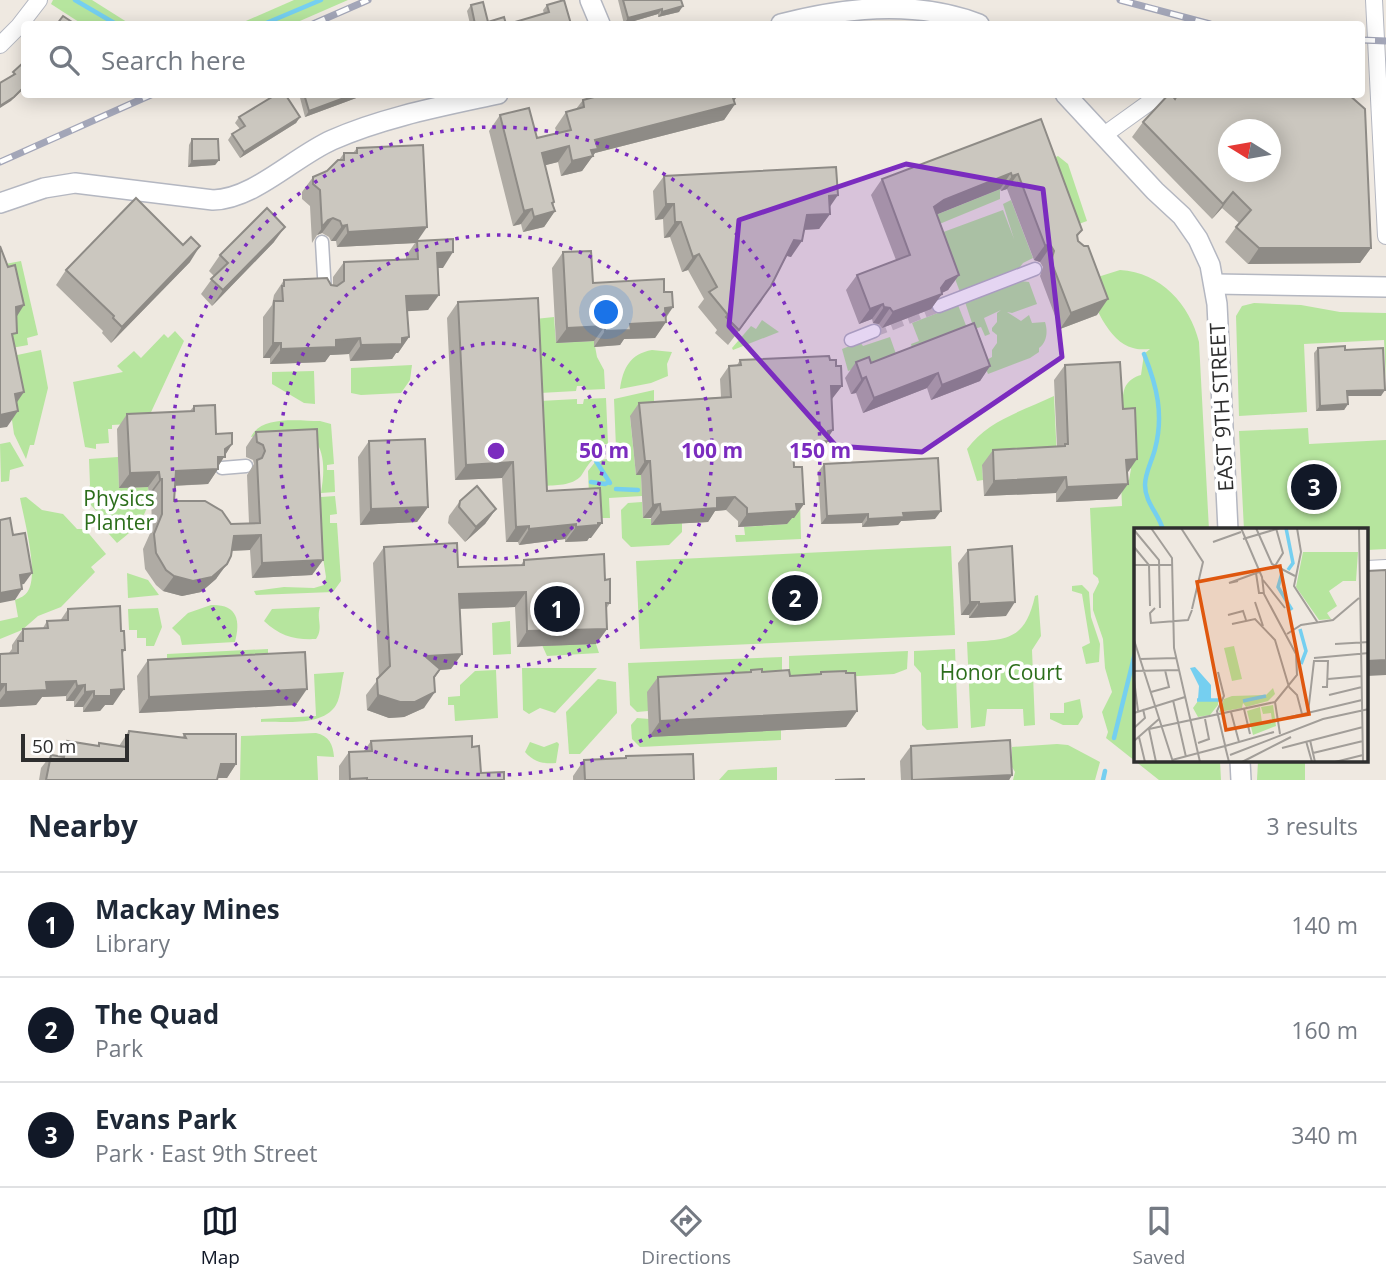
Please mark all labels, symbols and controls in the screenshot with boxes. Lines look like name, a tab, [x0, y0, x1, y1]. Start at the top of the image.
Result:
search box	[21, 21, 1365, 98]
icon: search	[45, 41, 83, 79]
text: Search here	[101, 42, 246, 78]
north arrow	[1218, 119, 1281, 182]
your location	[589, 295, 623, 329]
street label: EAST 9TH STREET	[1203, 322, 1239, 492]
text: 50 m	[579, 436, 629, 464]
text: 100 m	[681, 436, 743, 464]
text: 150 m	[789, 436, 851, 464]
centre of rings	[484, 439, 508, 463]
pin: 3	[1291, 461, 1337, 513]
park label: Physics Planter	[83, 484, 155, 536]
inset map	[1134, 528, 1368, 762]
pin: 2	[772, 572, 818, 624]
pin: 1	[534, 583, 580, 635]
park label: Honor Court	[940, 658, 1062, 686]
scale bar	[21, 731, 130, 763]
text: 50 m	[32, 733, 76, 759]
text: Nearby	[28, 805, 138, 846]
text: 3 results	[1267, 810, 1358, 842]
text: Mackay Mines	[95, 891, 280, 927]
text: 1	[44, 909, 58, 941]
text: 140 m	[1291, 909, 1358, 941]
text: Library	[95, 927, 170, 959]
text: The Quad	[95, 996, 219, 1032]
text: 2	[44, 1014, 58, 1046]
text: 160 m	[1291, 1014, 1358, 1046]
text: Park	[95, 1032, 143, 1064]
text: Evans Park	[95, 1101, 237, 1137]
text: 3	[44, 1119, 58, 1151]
text: 340 m	[1291, 1119, 1358, 1151]
text: Park · East 9th Street	[95, 1137, 317, 1169]
tab: Map	[201, 1202, 240, 1270]
tab: Directions	[641, 1202, 731, 1270]
tab: Saved	[1133, 1202, 1185, 1270]

